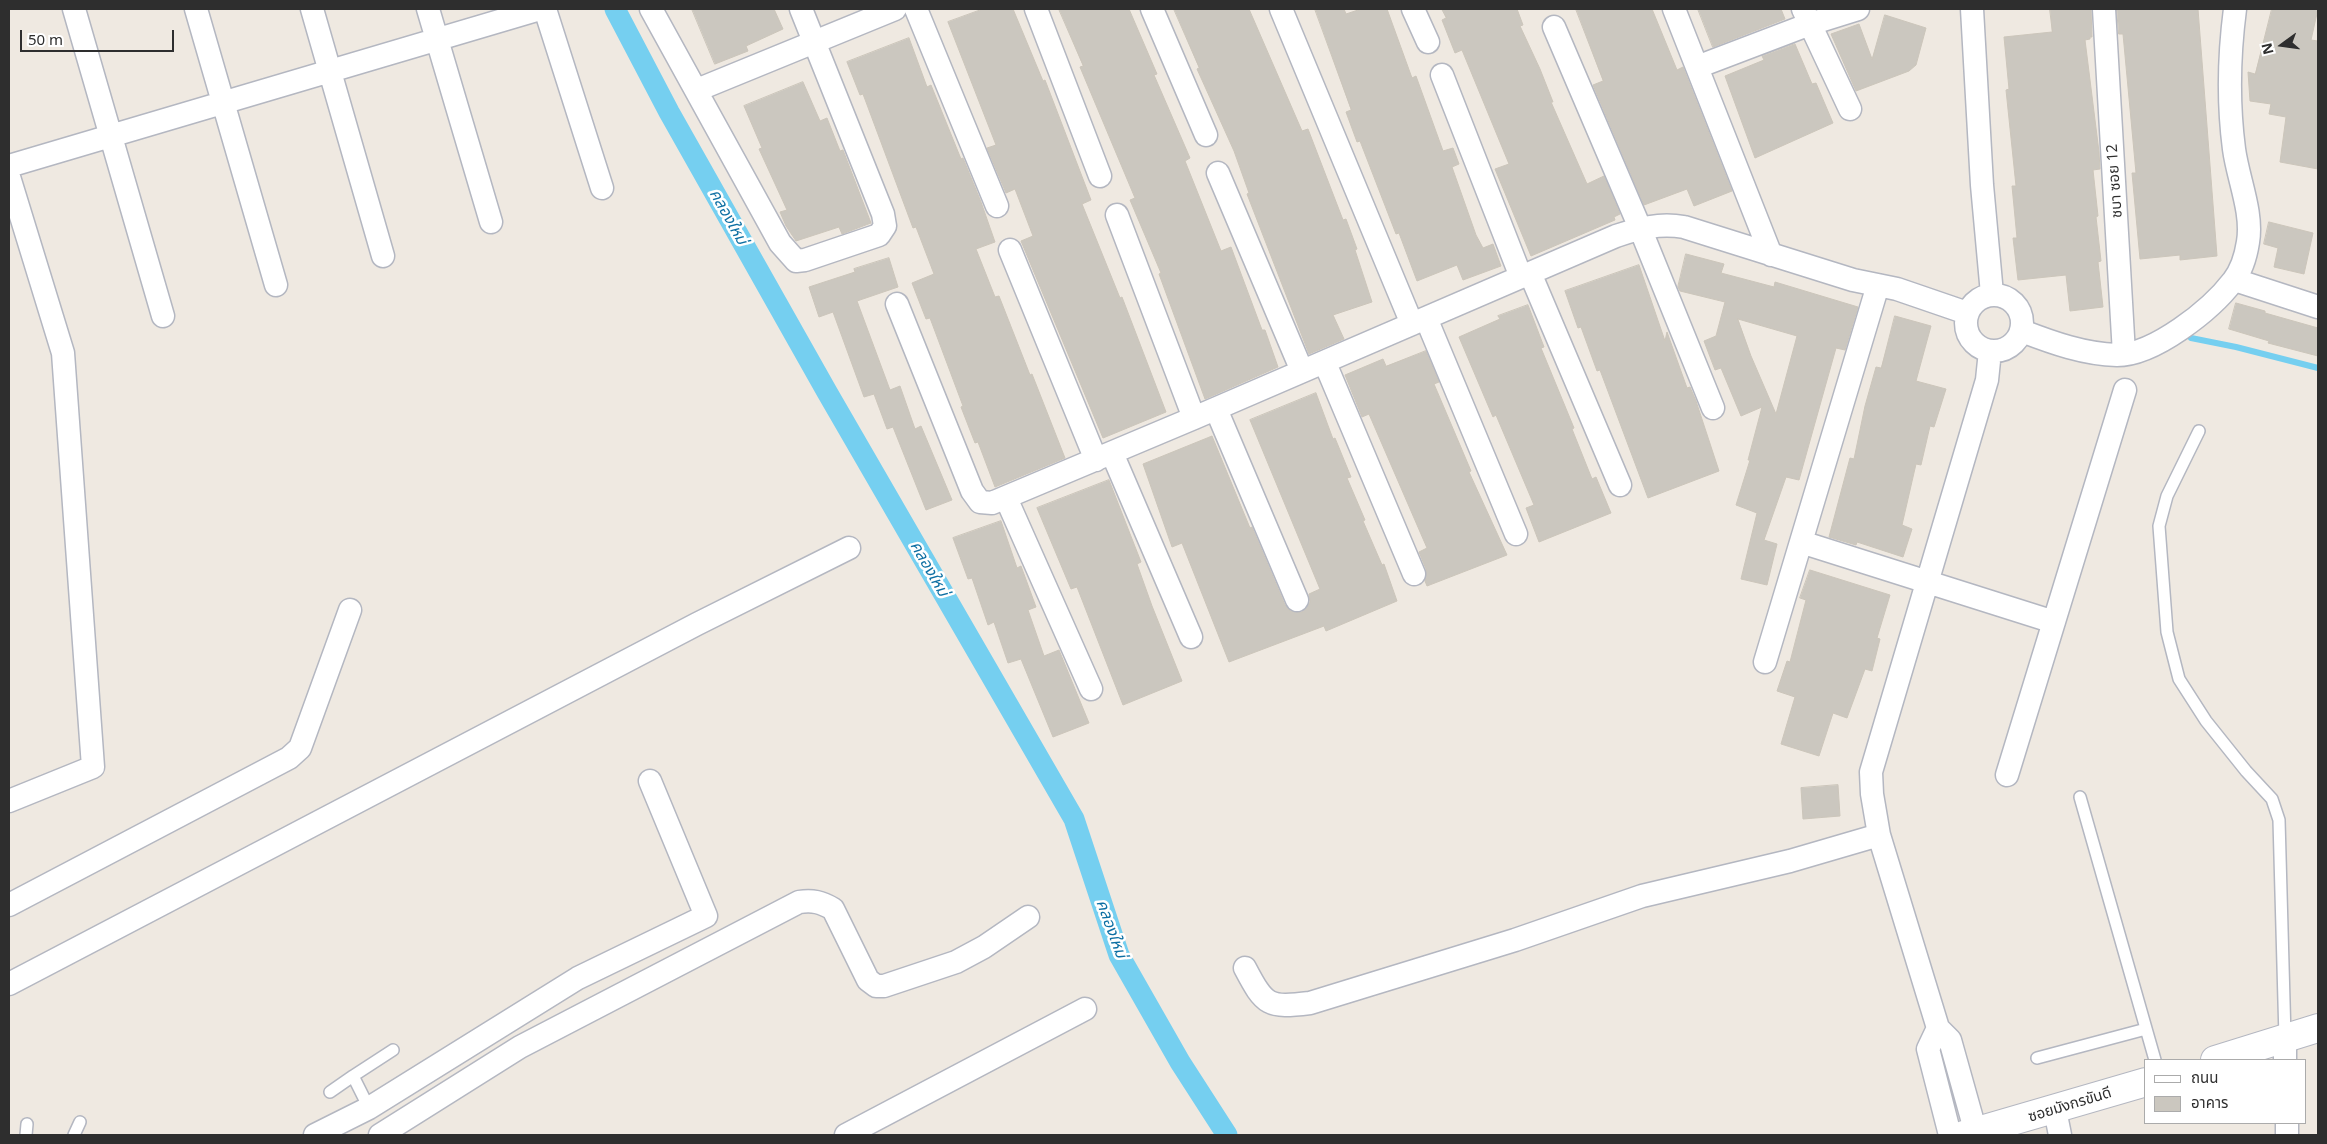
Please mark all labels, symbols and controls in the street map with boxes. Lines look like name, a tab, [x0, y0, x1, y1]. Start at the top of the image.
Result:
scale bar	[22, 20, 176, 52]
north arrow	[2257, 20, 2307, 70]
text: 50 m	[28, 29, 63, 49]
text: N	[2256, 41, 2278, 57]
street label: ชบา ซอย 12	[2103, 143, 2127, 219]
water label: คลองใหม่	[705, 186, 751, 248]
water label: คลองใหม่	[906, 538, 952, 600]
water label: คลองใหม่	[1092, 897, 1130, 961]
legend	[2144, 1059, 2307, 1124]
text: ถนน	[2191, 1067, 2218, 1087]
street label: ซอยมังกรขันดี	[2026, 1084, 2114, 1126]
text: อาคาร	[2191, 1092, 2228, 1112]

